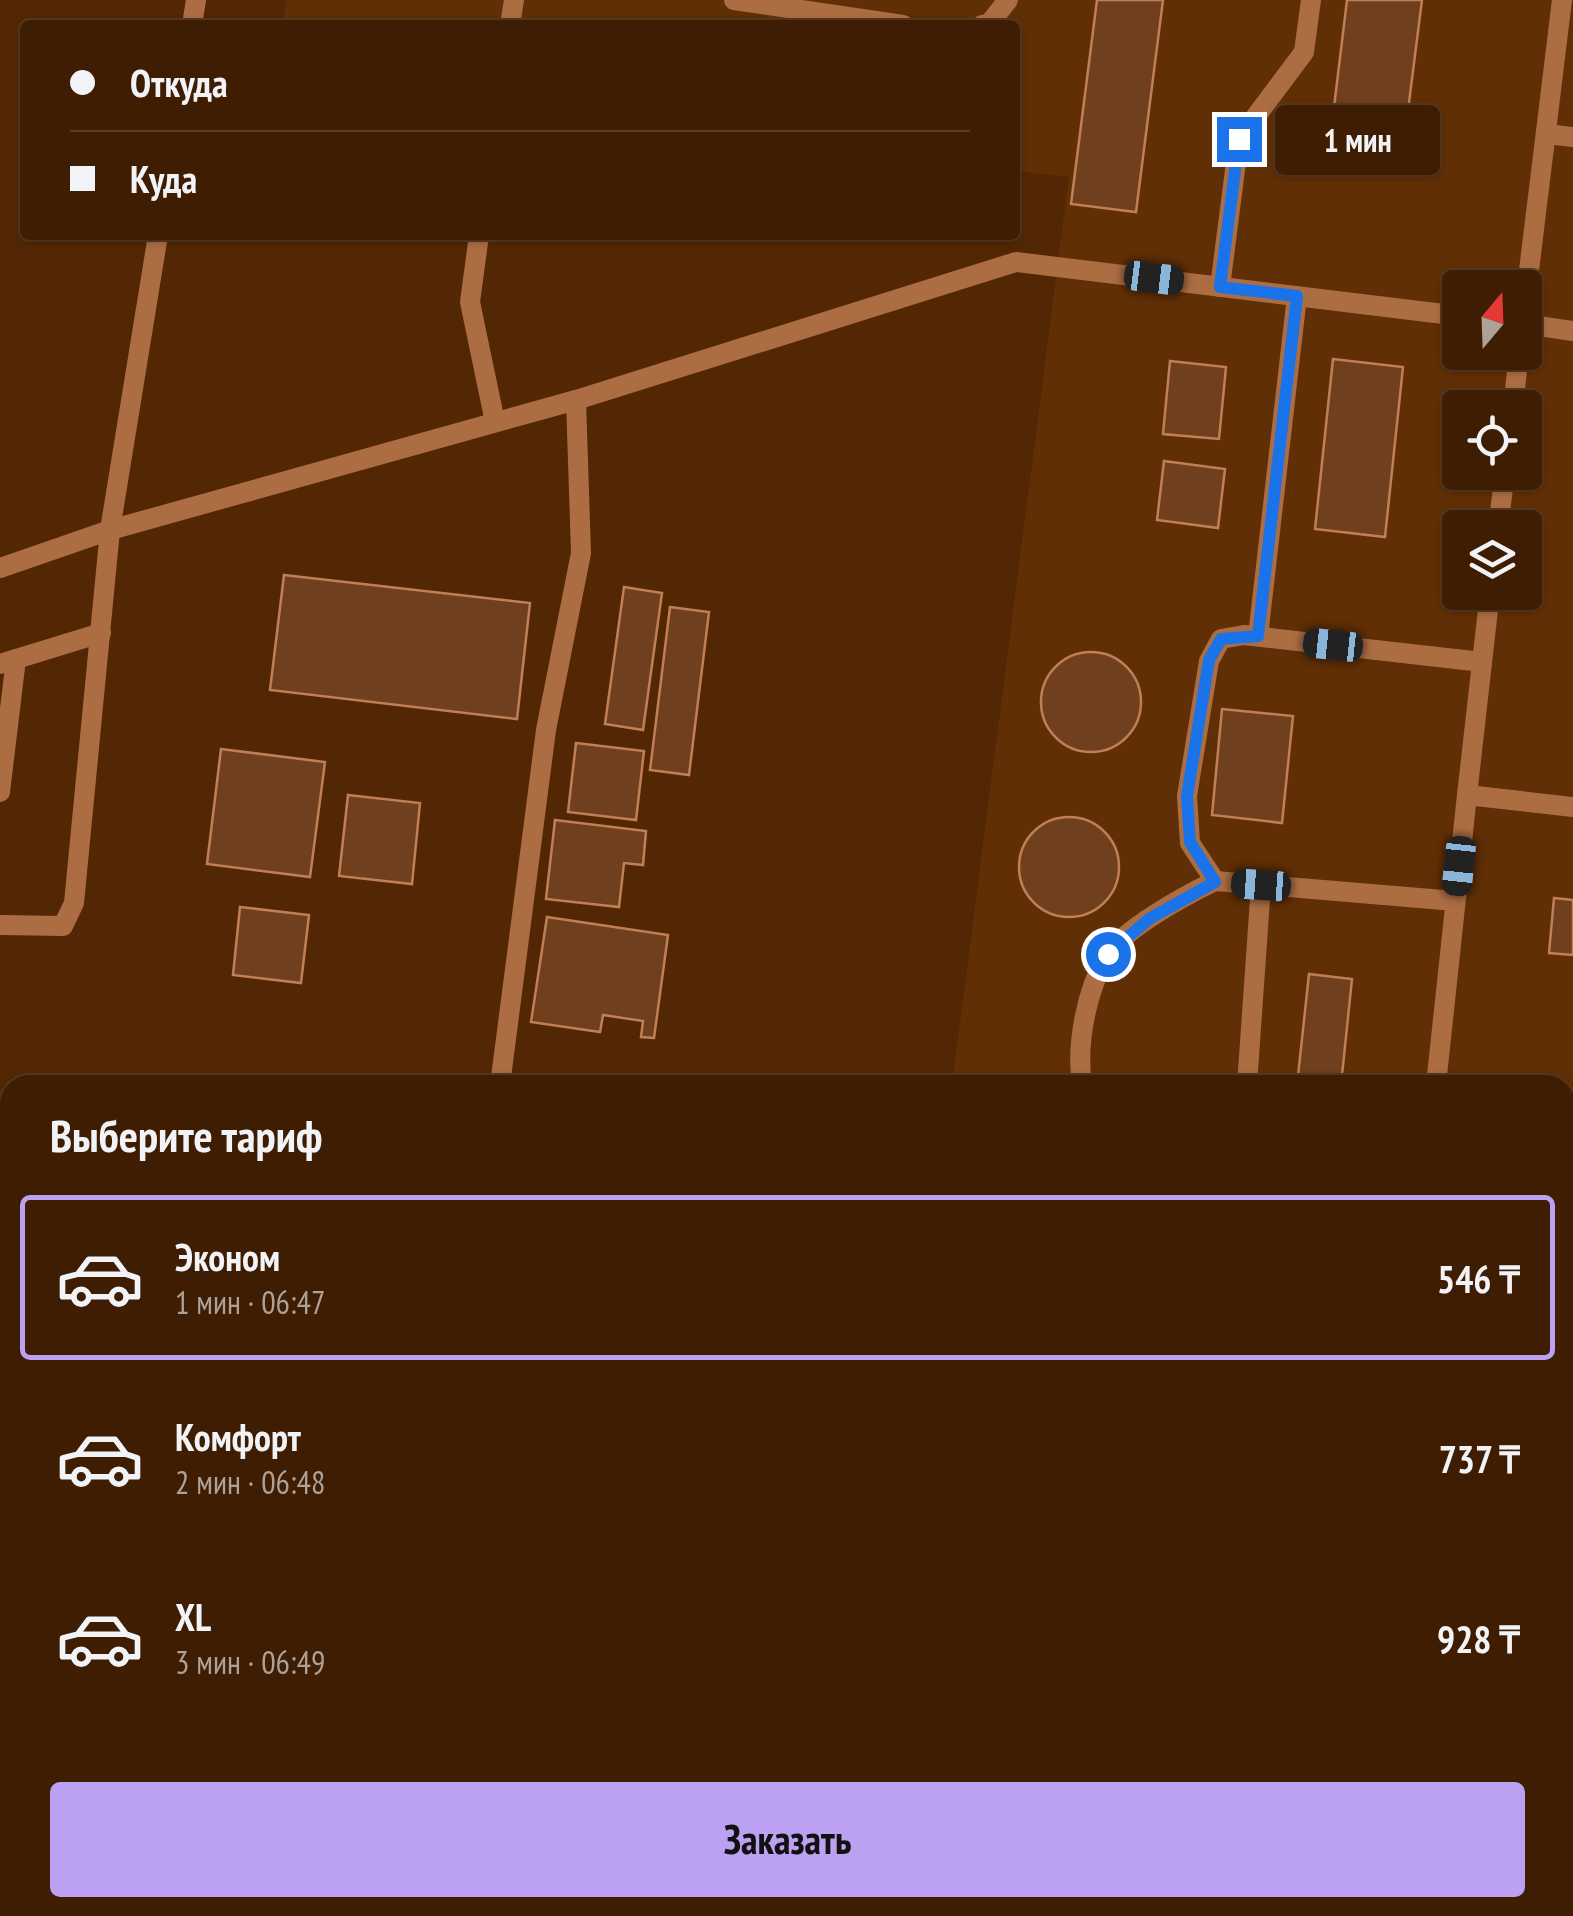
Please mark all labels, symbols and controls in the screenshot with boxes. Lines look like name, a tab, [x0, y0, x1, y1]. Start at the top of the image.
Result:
text: Откуда	[130, 58, 228, 107]
callout: 1 мин	[1274, 104, 1439, 174]
route end	[1217, 117, 1262, 162]
text: 1 мин	[1323, 119, 1392, 161]
text: Куда	[130, 154, 197, 203]
car	[1122, 259, 1186, 297]
north arrow	[1442, 270, 1542, 370]
map controls	[1442, 270, 1542, 610]
button: locate	[1442, 390, 1542, 490]
button: layers	[1442, 510, 1542, 610]
car	[1302, 627, 1364, 663]
car	[1441, 835, 1477, 897]
car	[1230, 868, 1292, 902]
route start	[1086, 932, 1131, 977]
text: Выберите тариф	[50, 1106, 322, 1164]
text: Эконом	[175, 1232, 280, 1281]
icon: car	[55, 1233, 145, 1323]
text: 546 ₸	[1437, 1254, 1520, 1303]
text: 1 мин · 06:47	[175, 1281, 325, 1323]
text: Комфорт	[175, 1412, 301, 1461]
icon: car	[55, 1413, 145, 1503]
text: 737 ₸	[1439, 1434, 1520, 1483]
text: 2 мин · 06:48	[175, 1461, 325, 1503]
text: XL	[175, 1592, 211, 1641]
icon: car	[55, 1593, 145, 1683]
text: 928 ₸	[1437, 1614, 1520, 1663]
text: 3 мин · 06:49	[175, 1641, 325, 1683]
button: Заказать	[50, 1782, 1525, 1897]

